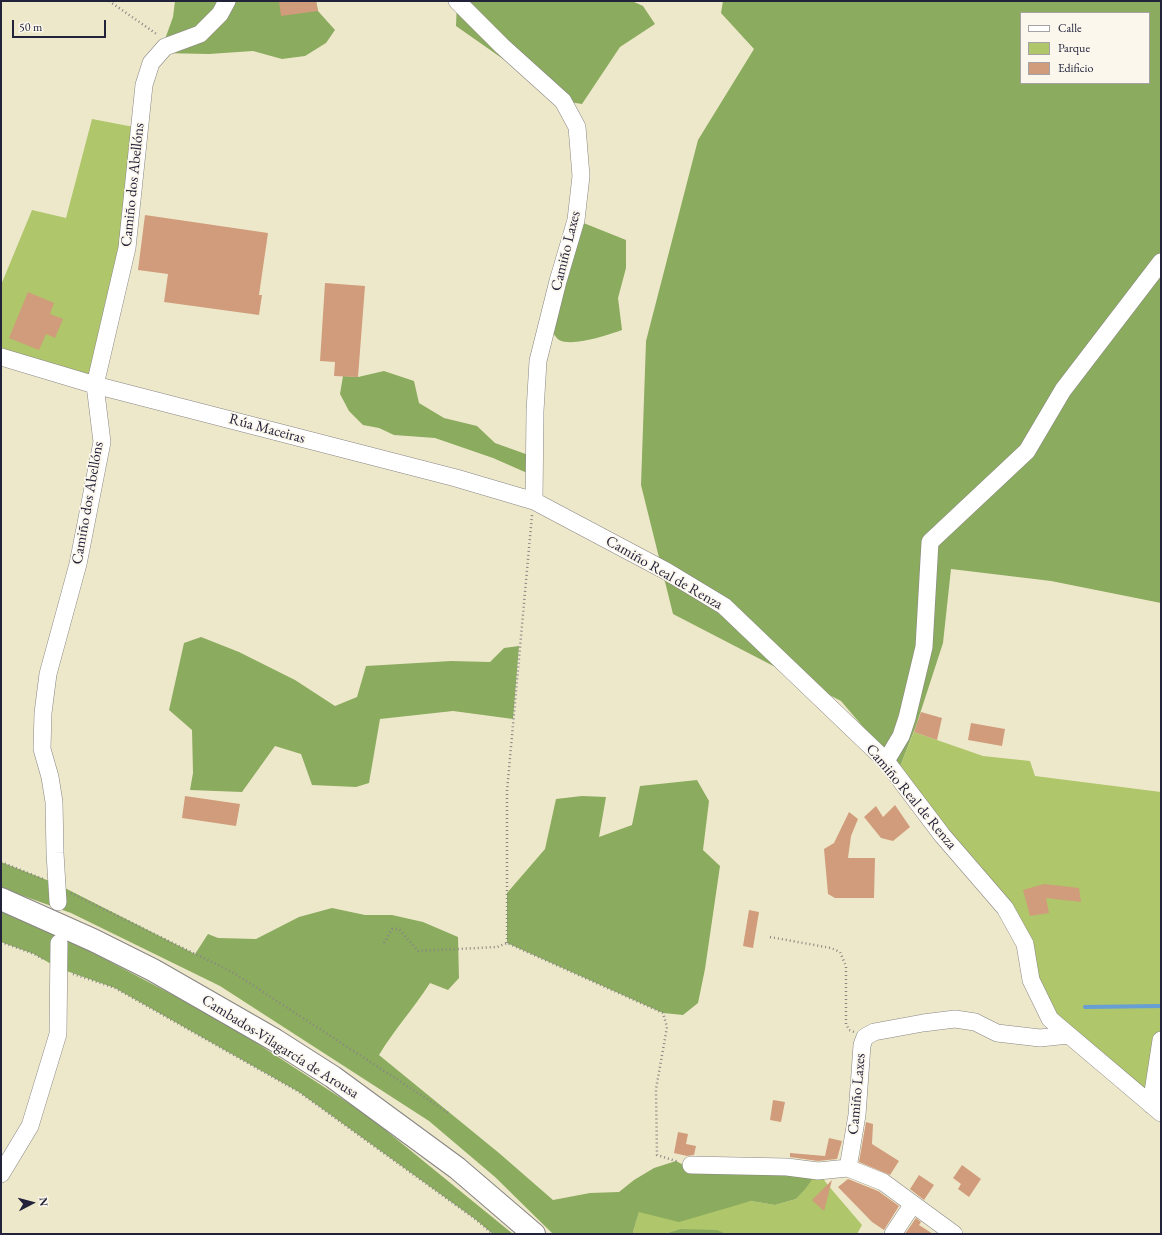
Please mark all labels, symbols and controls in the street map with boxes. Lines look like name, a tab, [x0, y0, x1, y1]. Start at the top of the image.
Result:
scale bar	[14, 12, 108, 38]
legend	[1020, 12, 1150, 84]
text: 50 m	[19, 19, 42, 35]
text: Calle	[1058, 20, 1082, 36]
text: Parque	[1058, 40, 1090, 56]
text: Edificio	[1058, 60, 1093, 76]
street label: Camiño dos Abellóns	[118, 122, 148, 248]
street label: Camiño Laxes	[547, 209, 585, 293]
street label: Rúa Maceiras	[227, 410, 307, 448]
street label: Camiño dos Abellóns	[68, 440, 108, 566]
street label: Camiño Real de Renza	[602, 532, 726, 614]
street label: Camiño Real de Renza	[862, 741, 960, 853]
street label: Cambados-Vilagarcía de Arousa	[198, 991, 362, 1103]
street label: Camiño Laxes	[844, 1052, 870, 1136]
north arrow	[12, 1183, 52, 1223]
text: N	[37, 1197, 51, 1207]

